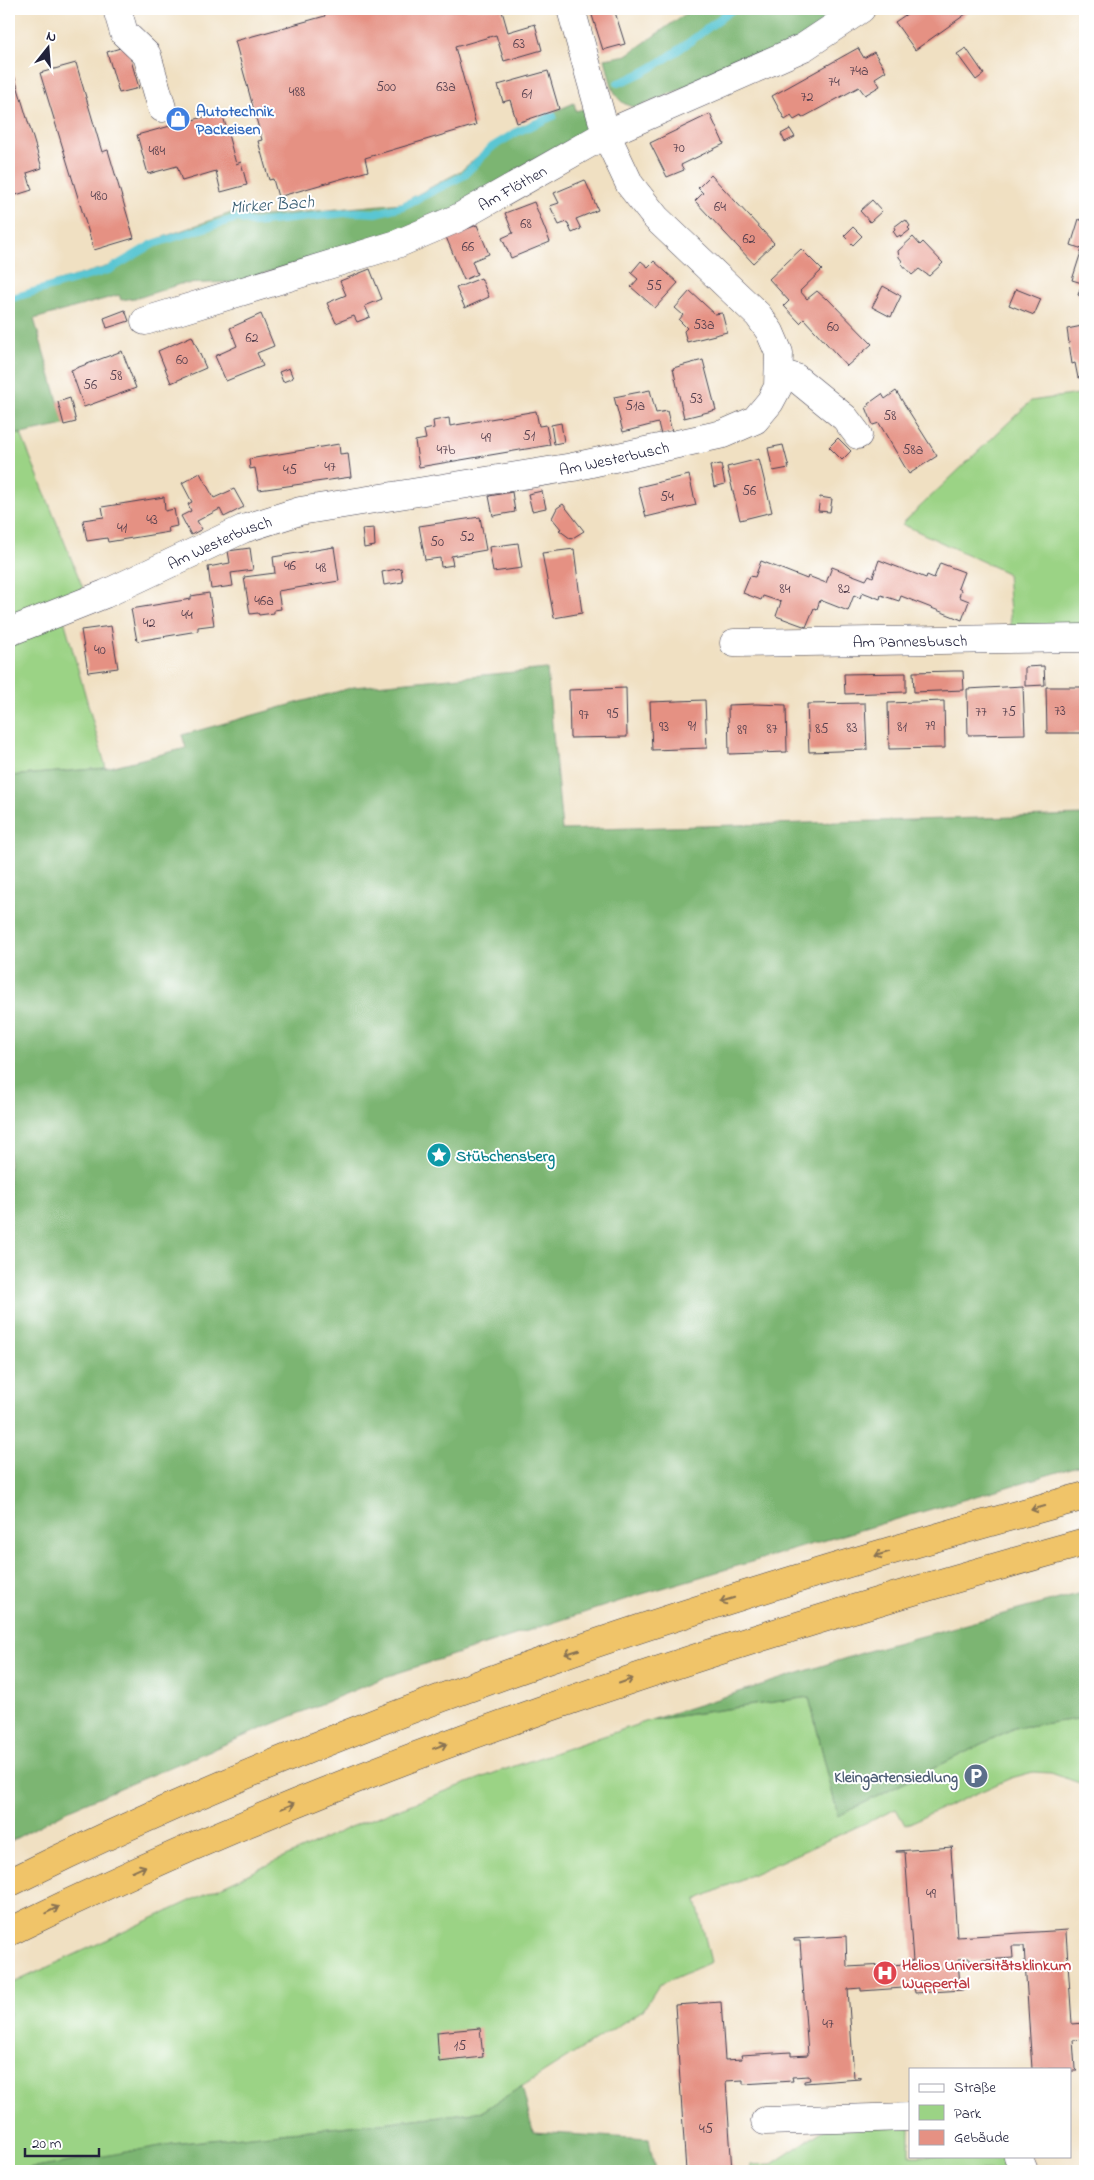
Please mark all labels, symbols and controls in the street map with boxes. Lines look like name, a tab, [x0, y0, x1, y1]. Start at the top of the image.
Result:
north arrow	[22, 22, 72, 72]
text: N	[44, 26, 59, 48]
house number: 63	[513, 34, 525, 55]
house number: 74a	[849, 61, 869, 82]
house number: 74	[828, 72, 840, 93]
house number: 500	[376, 77, 396, 98]
house number: 63a	[436, 77, 456, 98]
house number: 488	[289, 82, 305, 103]
house number: 61	[522, 84, 533, 105]
house number: 72	[801, 87, 813, 108]
place label: Autotechnik Packeisen	[196, 100, 275, 142]
shop icon: Autotechnik Packeisen	[165, 106, 191, 132]
house number: 70	[673, 138, 685, 159]
house number: 484	[149, 141, 166, 162]
street label: Am Flöthen	[474, 160, 552, 218]
house number: 480	[90, 186, 108, 207]
water label: Mirker Bach	[229, 190, 315, 222]
house number: 64	[714, 197, 726, 218]
house number: 68	[520, 214, 532, 235]
house number: 62	[742, 229, 756, 250]
house number: 66	[462, 237, 474, 258]
house number: 55	[646, 276, 662, 297]
house number: 53a	[693, 315, 715, 336]
house number: 60	[827, 317, 839, 338]
house number: 62	[245, 328, 259, 349]
house number: 60	[176, 350, 188, 371]
house number: 58	[109, 366, 123, 387]
house number: 56	[83, 375, 97, 396]
house number: 53	[689, 389, 703, 410]
house number: 51a	[625, 396, 645, 417]
house number: 58	[883, 406, 897, 427]
house number: 51	[523, 426, 536, 447]
house number: 49	[481, 428, 492, 449]
street label: Am Westerbusch	[558, 436, 672, 483]
house number: 47b	[437, 440, 456, 461]
house number: 58a	[903, 440, 923, 461]
house number: 47	[324, 457, 336, 478]
house number: 45	[283, 460, 297, 481]
house number: 56	[742, 481, 756, 502]
house number: 54	[660, 487, 674, 508]
house number: 43	[146, 510, 158, 531]
street label: Am Westerbusch	[164, 511, 275, 577]
house number: 41	[117, 518, 128, 539]
house number: 52	[460, 527, 475, 548]
house number: 50	[430, 532, 444, 553]
house number: 46	[284, 556, 296, 577]
house number: 48	[315, 558, 327, 579]
house number: 84	[779, 579, 791, 600]
house number: 82	[838, 579, 850, 600]
house number: 46a	[254, 591, 274, 612]
house number: 44	[181, 605, 193, 626]
house number: 42	[143, 613, 155, 634]
street label: Am Pannesbusch	[852, 630, 968, 655]
house number: 40	[94, 640, 106, 661]
house number: 73	[1054, 701, 1066, 722]
house number: 77	[975, 702, 987, 723]
house number: 75	[1002, 702, 1016, 723]
house number: 95	[607, 704, 619, 725]
house number: 97	[579, 705, 589, 726]
house number: 91	[688, 716, 697, 737]
house number: 79	[925, 716, 936, 737]
house number: 93	[659, 717, 669, 738]
house number: 81	[897, 717, 907, 738]
house number: 83	[846, 718, 858, 739]
house number: 87	[766, 719, 778, 740]
house number: 85	[815, 719, 829, 740]
house number: 89	[737, 720, 748, 741]
place icon: Stübchensberg	[426, 1142, 452, 1168]
place label: Stübchensberg	[456, 1145, 555, 1170]
one-way arrow	[1031, 1504, 1047, 1514]
one-way arrow	[875, 1549, 891, 1559]
one-way arrow	[719, 1596, 735, 1606]
one-way arrow	[565, 1647, 581, 1657]
one-way arrow	[618, 1676, 633, 1685]
one-way arrow	[432, 1741, 447, 1751]
parking icon: Kleingartensiedlung	[963, 1763, 989, 1789]
place label: Kleingartensiedlung	[834, 1766, 958, 1791]
one-way arrow	[281, 1800, 296, 1809]
one-way arrow	[131, 1864, 146, 1874]
house number: 49	[926, 1884, 937, 1905]
one-way arrow	[44, 1905, 59, 1915]
place label: Helios Universitätsklinkum Wuppertal	[902, 1954, 1072, 1996]
hospital icon: Helios Universitätsklinkum Wuppertal	[872, 1960, 898, 1986]
house number: 47	[822, 2014, 834, 2035]
house number: 15	[454, 2036, 466, 2057]
legend	[909, 2068, 1072, 2158]
text: Straße	[954, 2077, 996, 2099]
text: Park	[954, 2103, 982, 2125]
house number: 45	[699, 2119, 713, 2140]
scale bar	[25, 2125, 99, 2157]
text: Gebäude	[954, 2127, 1010, 2149]
text: 20 m	[32, 2133, 62, 2155]

